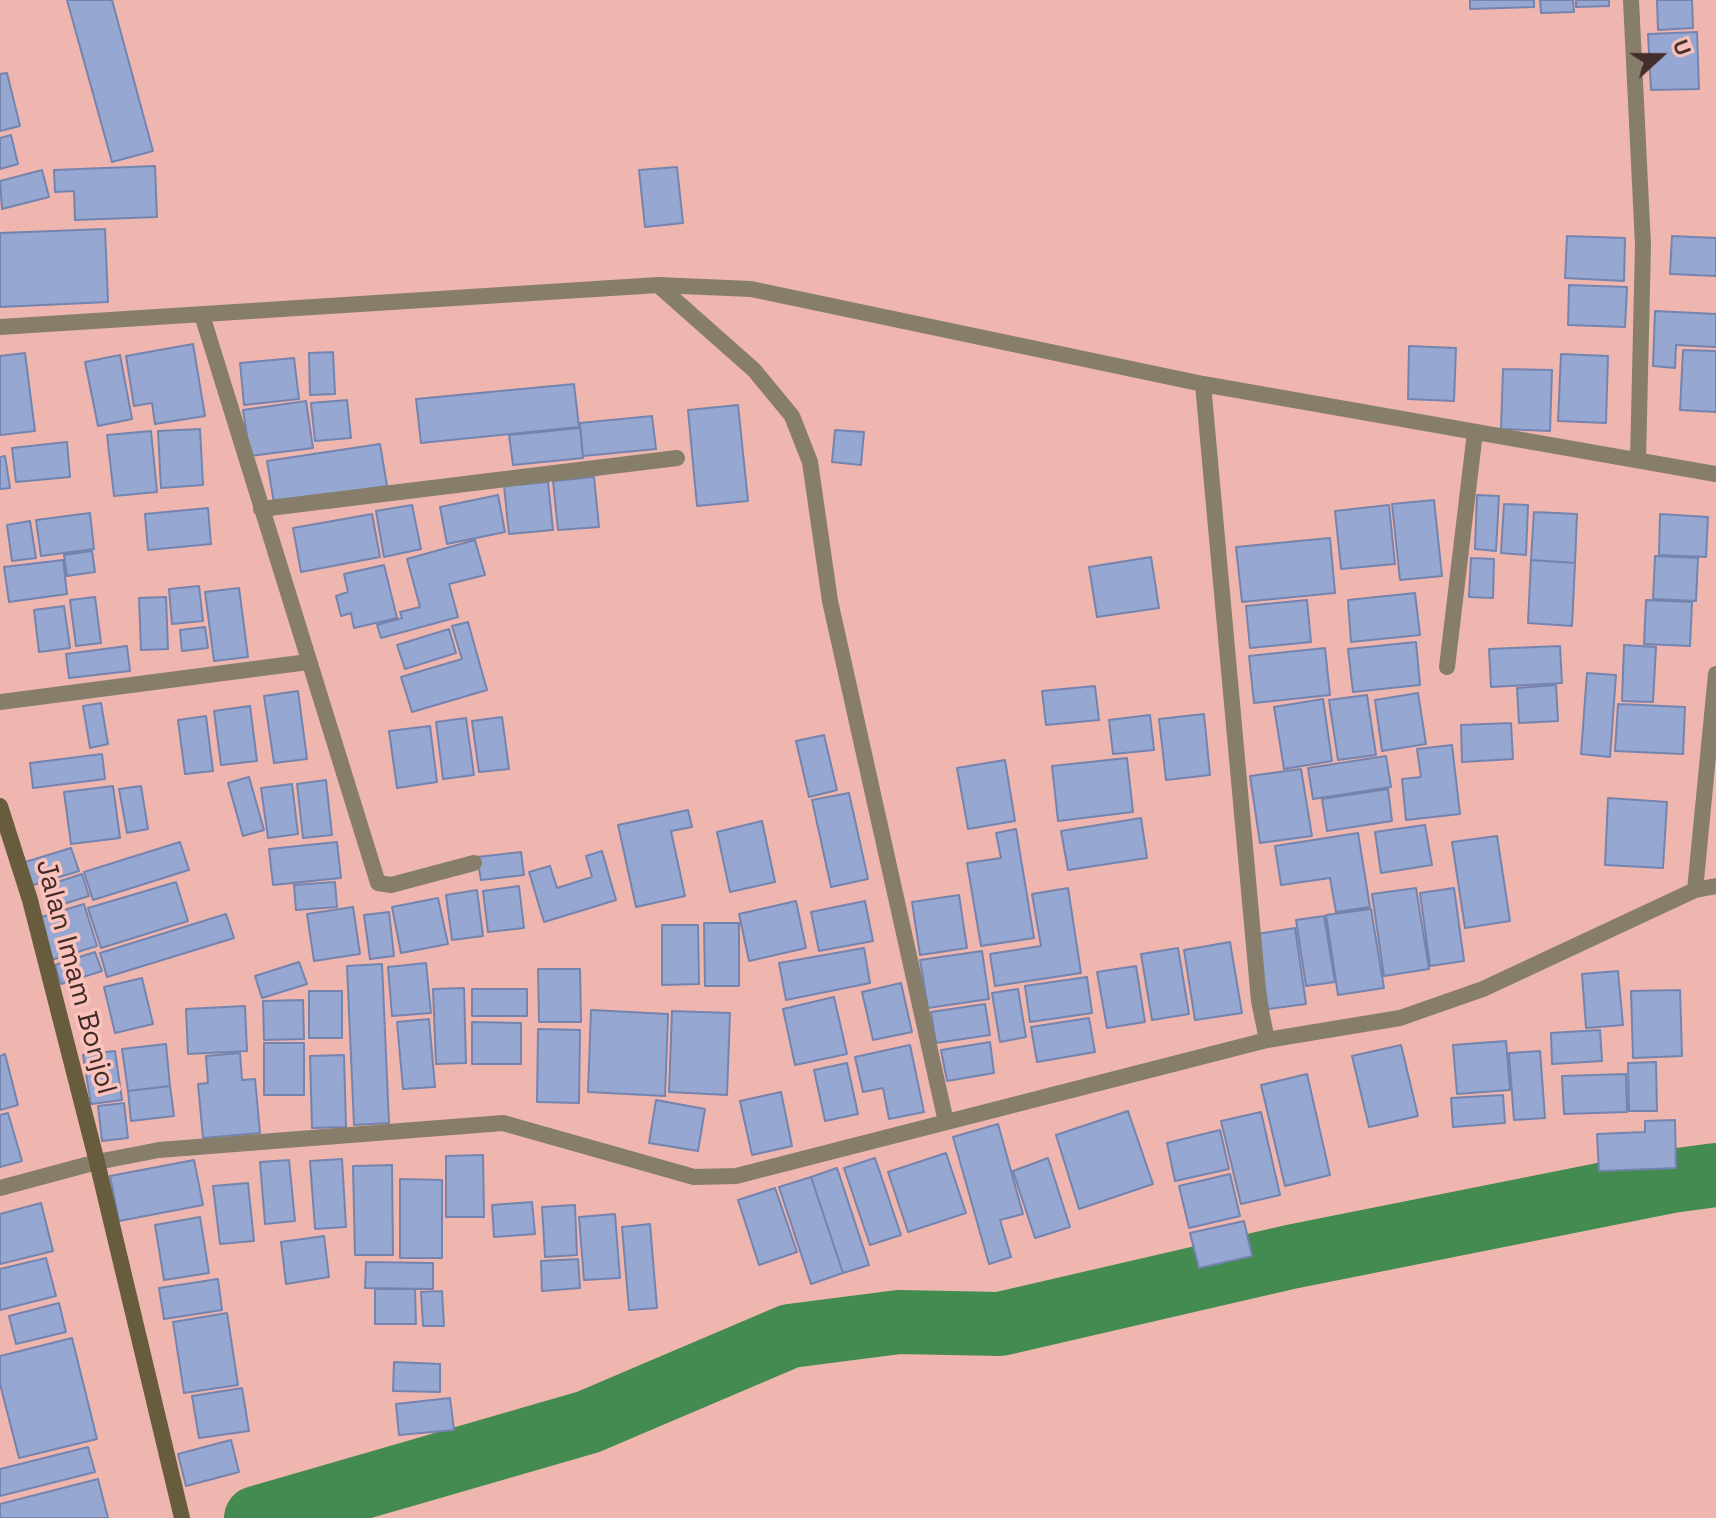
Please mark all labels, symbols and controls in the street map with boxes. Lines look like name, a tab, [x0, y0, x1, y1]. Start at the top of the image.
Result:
north arrow	[1620, 16, 1700, 96]
text: U	[1667, 35, 1698, 59]
street label: Jalan Imam Bonjol	[27, 856, 123, 1098]

